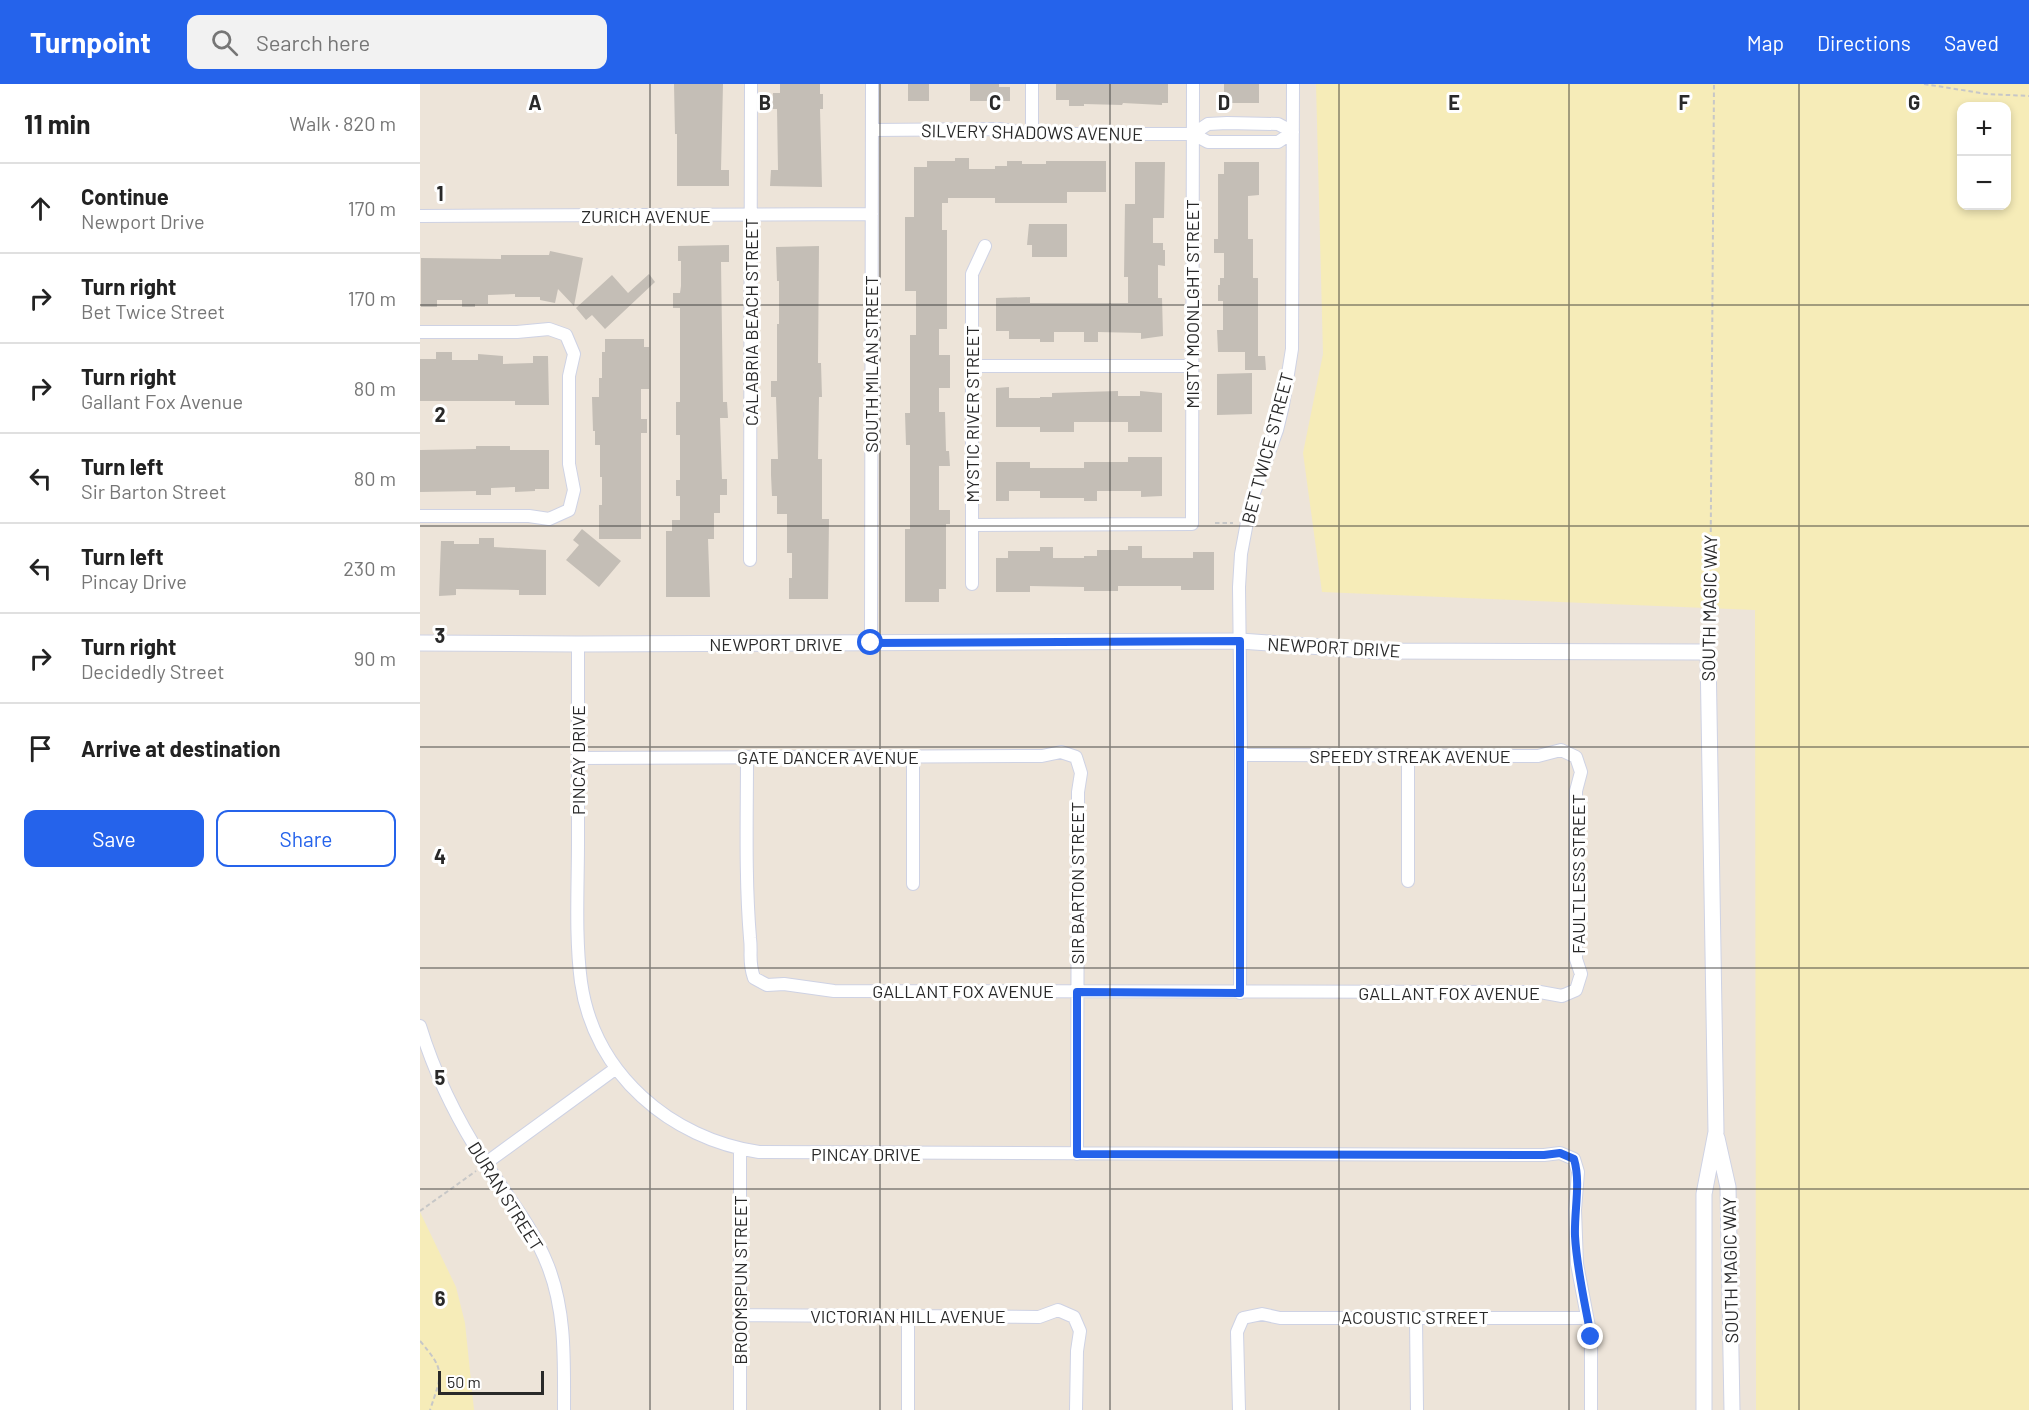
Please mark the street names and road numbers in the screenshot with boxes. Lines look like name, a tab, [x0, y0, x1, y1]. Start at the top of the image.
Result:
street label: SILVERY SHADOWS AVENUE	[921, 119, 1143, 145]
street label: MISTY MOONLGHT STREET	[1181, 199, 1203, 409]
street label: ZURICH AVENUE	[581, 205, 711, 227]
street label: CALABRIA BEACH STREET	[740, 218, 762, 426]
street label: SOUTH MILAN STREET	[860, 275, 882, 453]
street label: MYSTIC RIVER STREET	[961, 325, 983, 503]
street label: BET TWICE STREET	[1236, 370, 1298, 526]
street label: SOUTH MAGIC WAY	[1697, 534, 1721, 682]
street label: NEWPORT DRIVE	[709, 633, 843, 655]
street label: NEWPORT DRIVE	[1267, 633, 1401, 661]
street label: PINCAY DRIVE	[567, 705, 589, 815]
street label: SPEEDY STREAK AVENUE	[1309, 745, 1511, 767]
street label: GATE DANCER AVENUE	[737, 746, 919, 768]
street label: FAULTLESS STREET	[1567, 794, 1589, 954]
street label: SIR BARTON STREET	[1066, 802, 1088, 964]
street label: GALLANT FOX AVENUE	[872, 980, 1054, 1002]
street label: GALLANT FOX AVENUE	[1358, 982, 1540, 1004]
street label: DURAN STREET	[464, 1137, 548, 1255]
street label: PINCAY DRIVE	[811, 1143, 921, 1165]
street label: BROOMSPUN STREET	[729, 1195, 751, 1365]
street label: SOUTH MAGIC WAY	[1718, 1196, 1742, 1344]
street label: VICTORIAN HILL AVENUE	[810, 1305, 1006, 1327]
street label: ACOUSTIC STREET	[1341, 1306, 1489, 1328]

